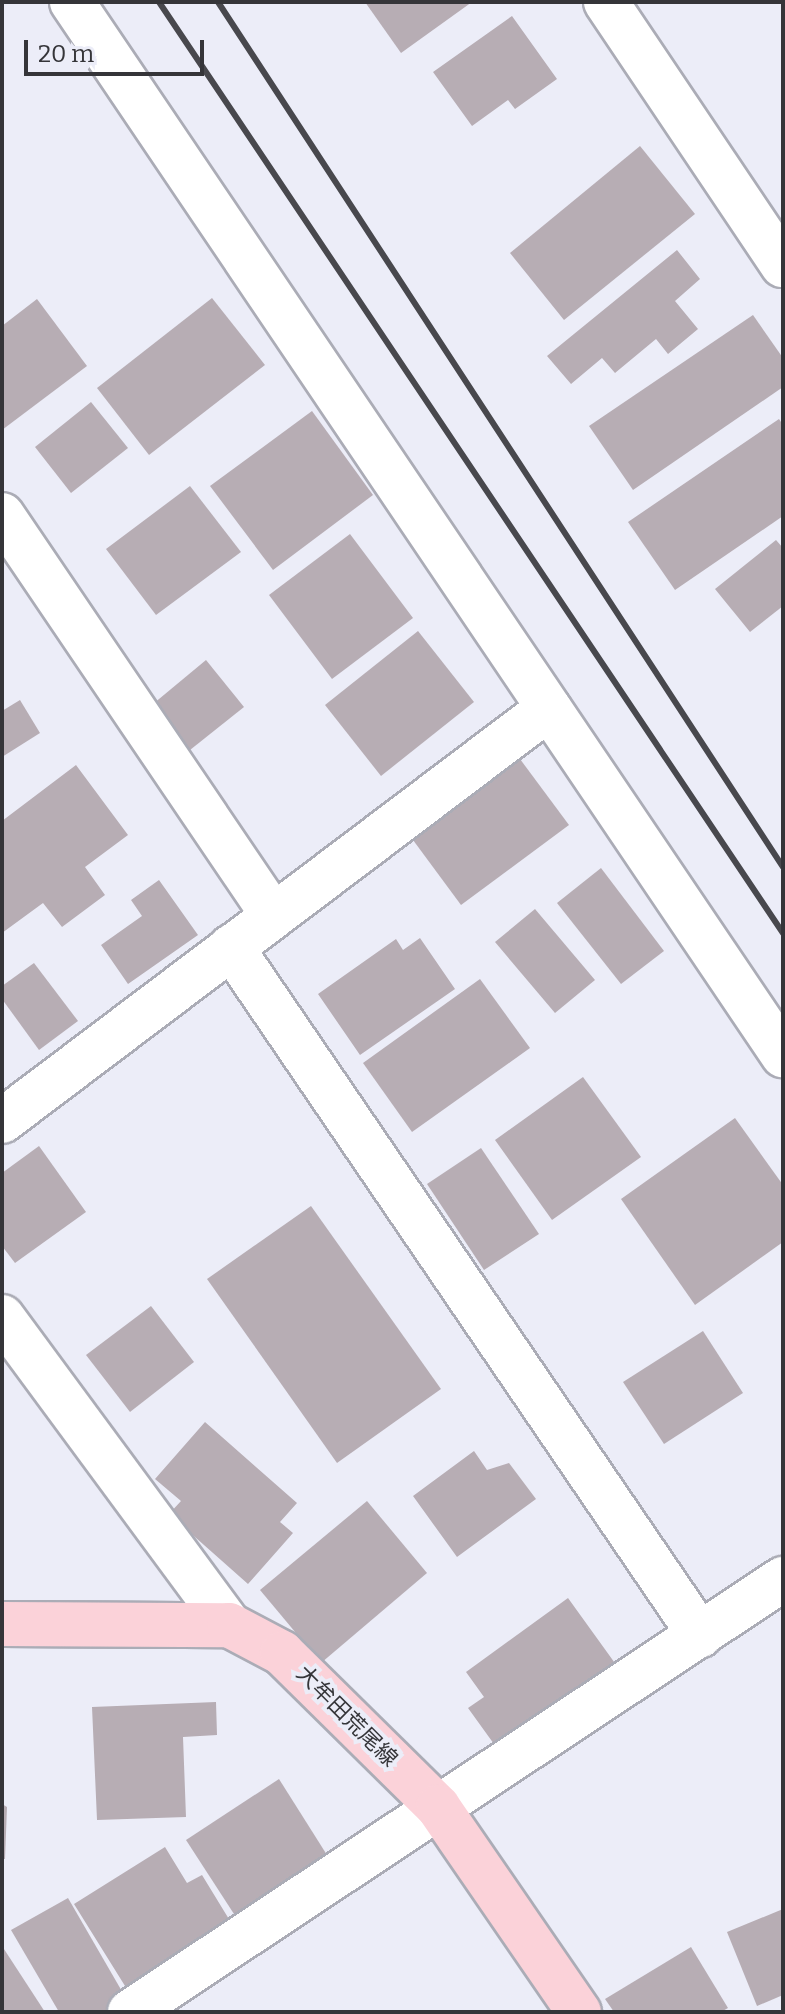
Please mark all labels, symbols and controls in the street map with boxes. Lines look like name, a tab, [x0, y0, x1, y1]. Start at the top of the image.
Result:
scale bar	[28, 24, 208, 74]
text: 20 m	[38, 40, 94, 68]
street label: 大牟田荒尾線	[291, 1660, 403, 1772]

